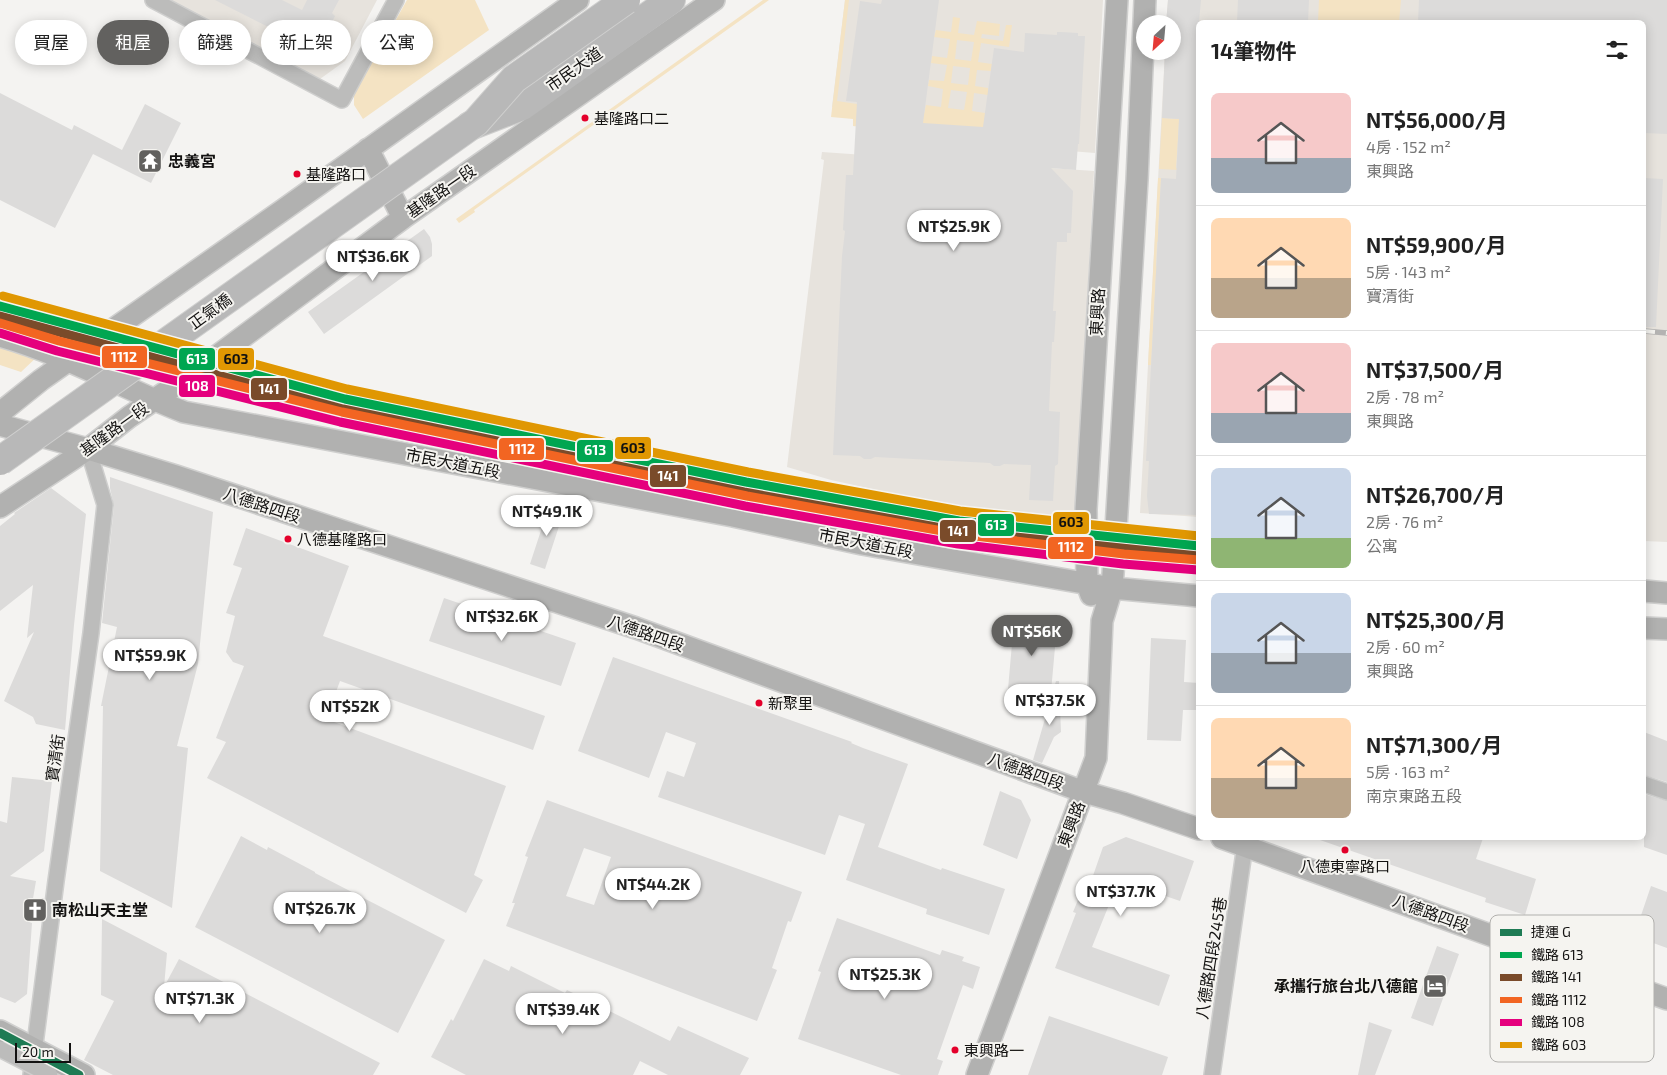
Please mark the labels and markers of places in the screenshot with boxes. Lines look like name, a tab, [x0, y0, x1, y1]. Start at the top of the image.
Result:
place label: 基隆路口二	[594, 109, 669, 127]
marker: 基隆路口二	[580, 113, 590, 123]
temple icon: 忠義宮	[137, 148, 163, 174]
place label: 忠義宮	[168, 151, 216, 170]
place label: 基隆路口	[306, 165, 366, 183]
marker: 基隆路口	[292, 169, 302, 179]
pin: NT$25.9K	[902, 210, 1006, 252]
pin: NT$36.6K	[321, 240, 425, 282]
pin: NT$49.1K	[495, 494, 599, 537]
place label: 八德基隆路口	[297, 530, 387, 548]
marker: 八德基隆路口	[283, 534, 293, 544]
pin: NT$32.6K	[450, 600, 554, 642]
pin: NT$56K	[991, 614, 1073, 657]
pin: NT$59.9K	[98, 638, 202, 681]
pin: NT$37.5K	[998, 684, 1102, 726]
pin: NT$52K	[309, 690, 391, 732]
place label: 新聚里	[768, 694, 813, 712]
marker: 新聚里	[754, 698, 764, 708]
marker: 八德東寧路口	[1340, 845, 1350, 855]
place label: 八德東寧路口	[1300, 857, 1390, 875]
pin: NT$44.2K	[601, 868, 705, 910]
pin: NT$37.7K	[1069, 874, 1173, 917]
pin: NT$26.7K	[268, 892, 372, 934]
church icon: 南松山天主堂	[22, 897, 48, 923]
place label: 南松山天主堂	[52, 900, 148, 919]
pin: NT$25.3K	[833, 958, 937, 1000]
hotel icon: 承攜行旅台北八德館	[1422, 973, 1448, 999]
place label: 承攜行旅台北八德館	[1274, 976, 1418, 995]
pin: NT$71.3K	[148, 982, 252, 1024]
pin: NT$39.4K	[511, 992, 615, 1035]
place label: 東興路一	[964, 1041, 1024, 1059]
marker: 東興路一	[950, 1045, 960, 1055]

